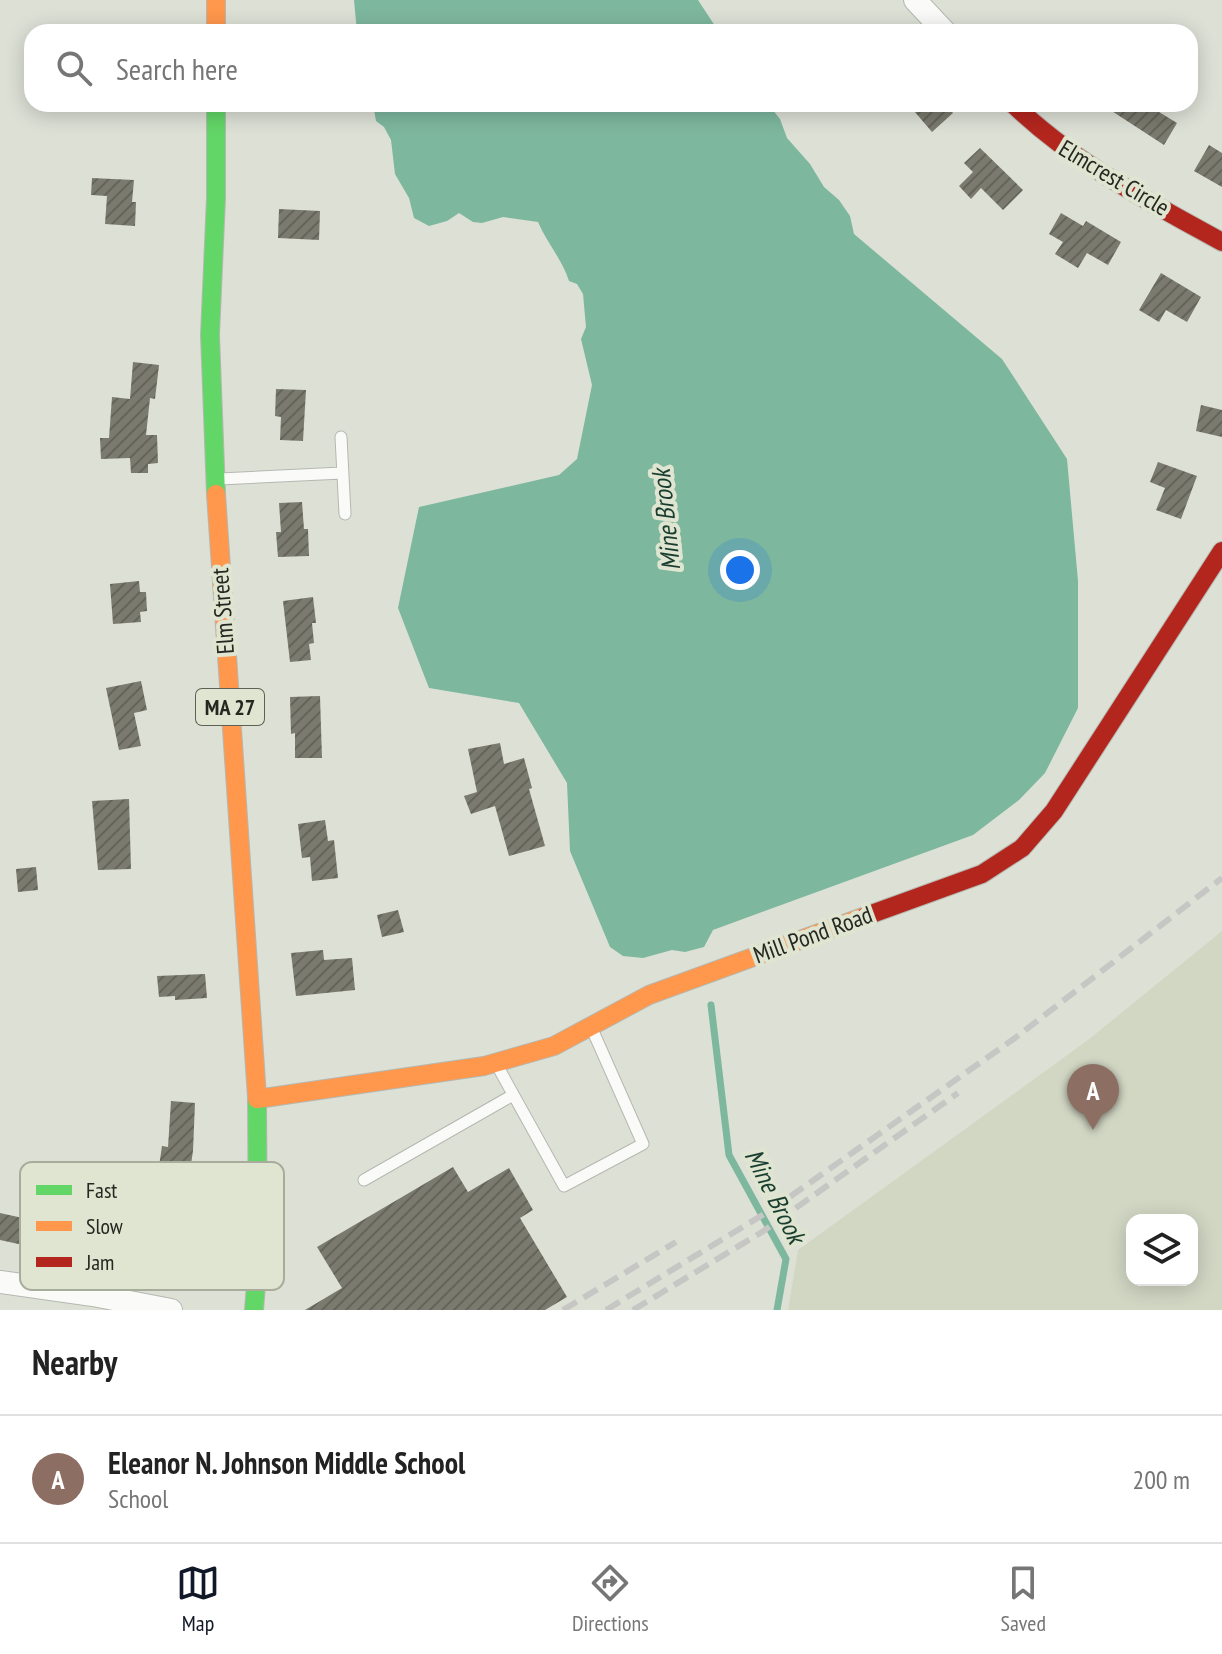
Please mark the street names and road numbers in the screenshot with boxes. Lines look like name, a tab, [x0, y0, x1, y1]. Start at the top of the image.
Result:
street label: Elmcrest Circle	[1053, 133, 1175, 223]
street label: Elm Street	[204, 567, 241, 655]
road number: MA 27	[196, 689, 264, 725]
street label: Mill Pond Road	[749, 899, 877, 970]

